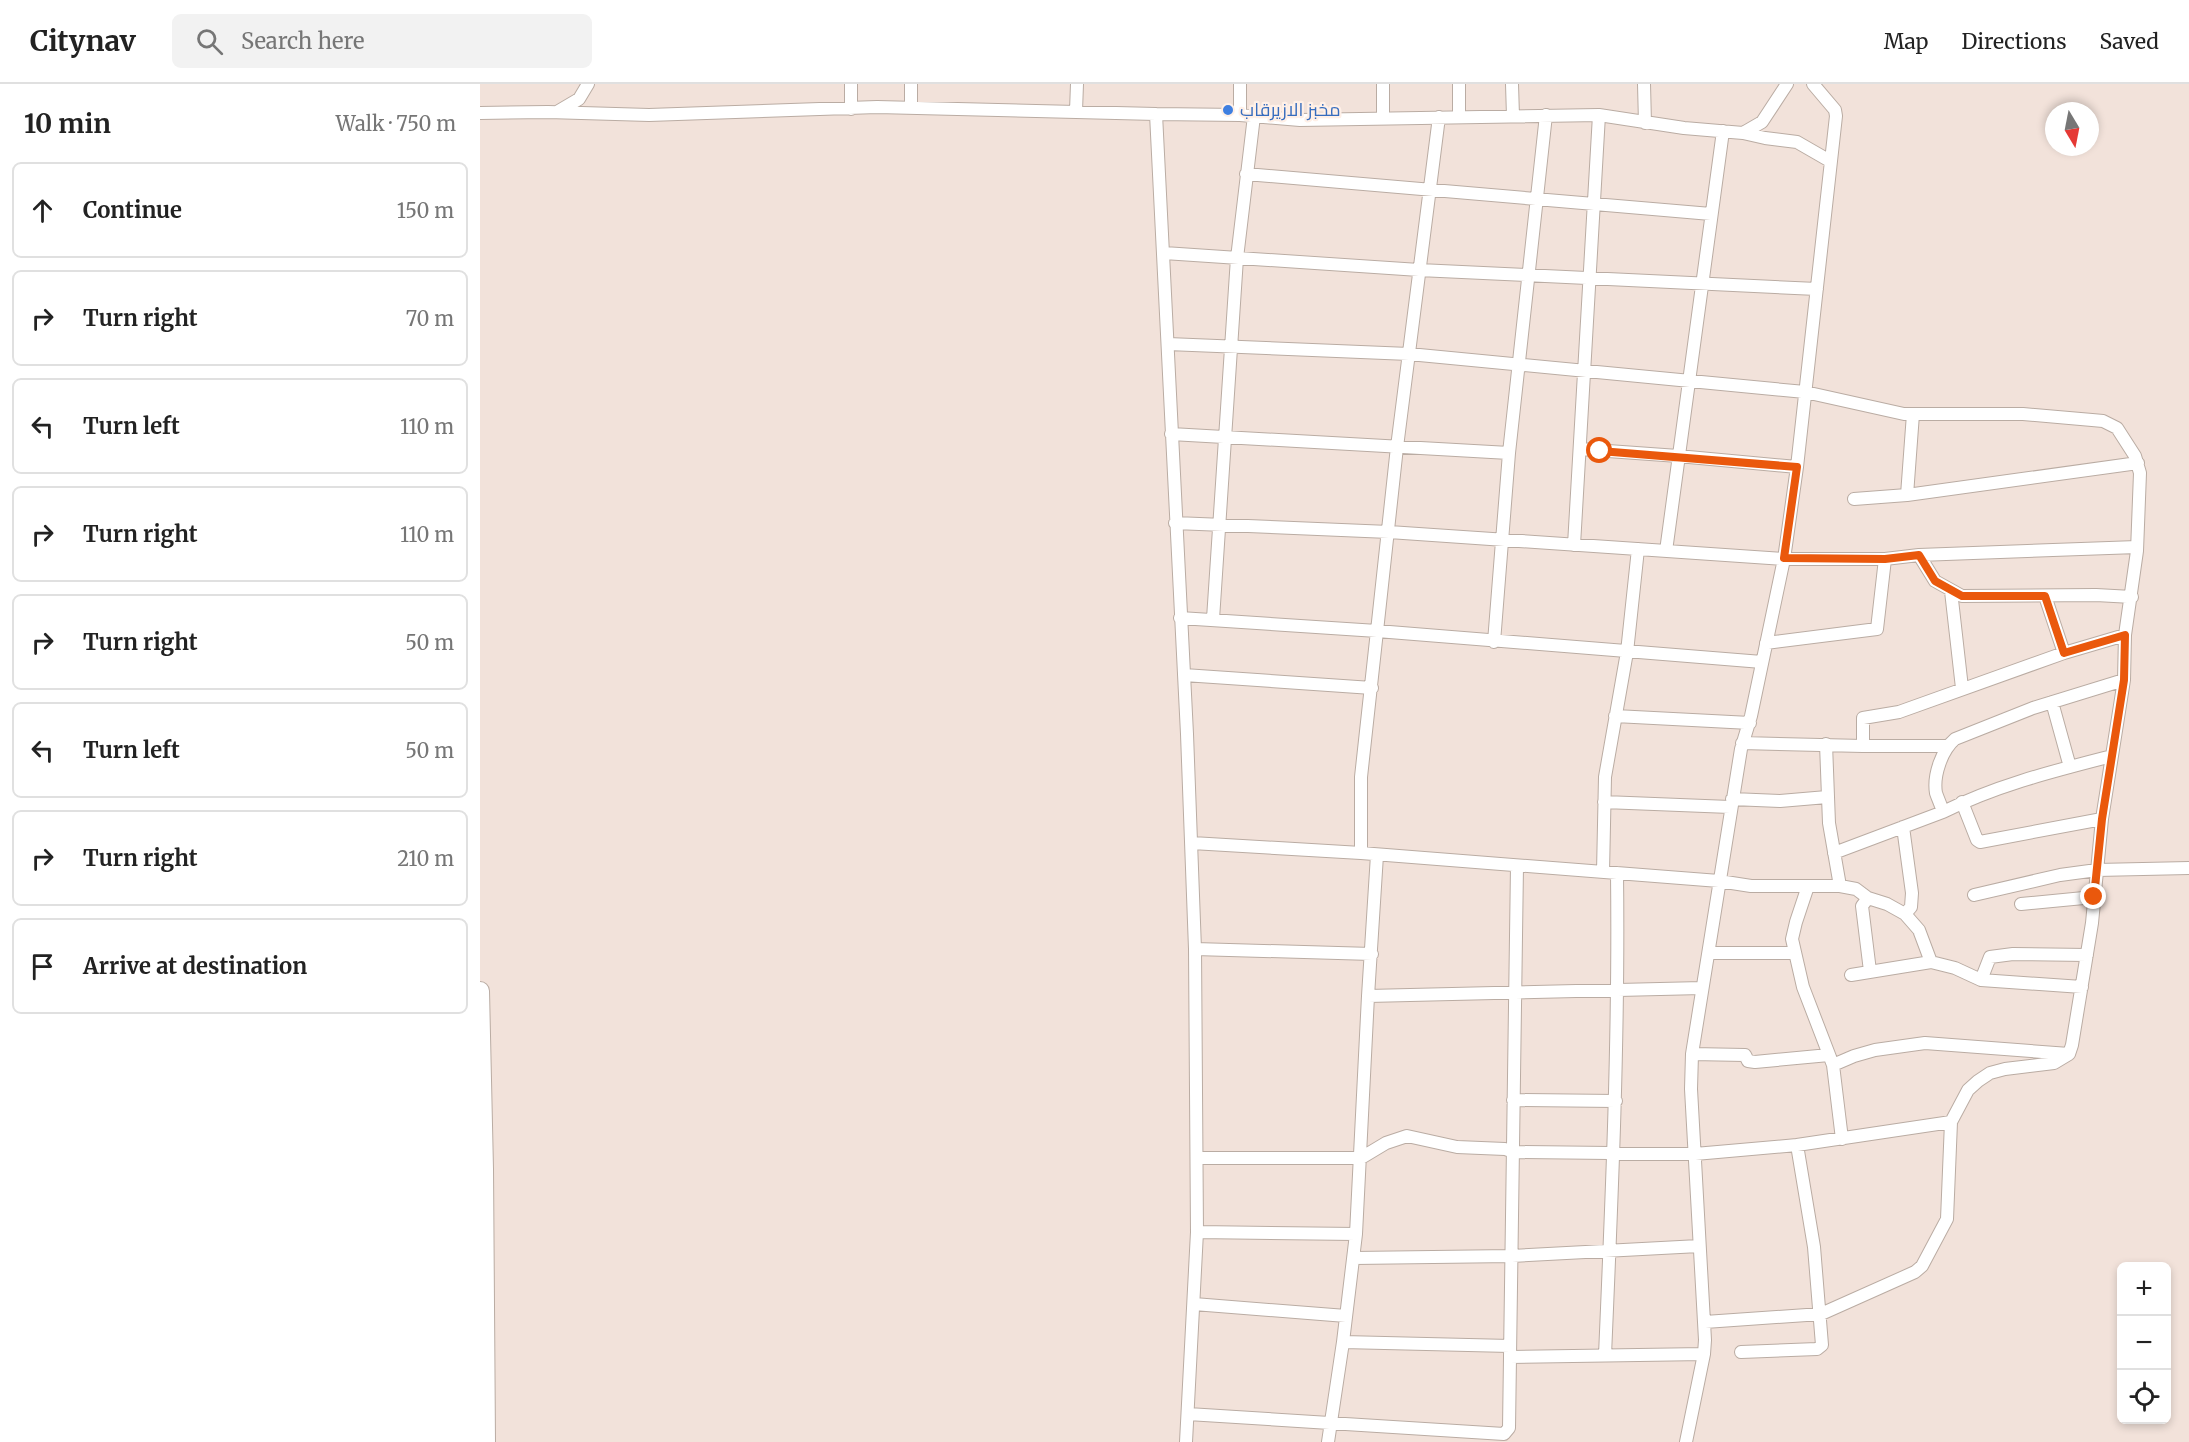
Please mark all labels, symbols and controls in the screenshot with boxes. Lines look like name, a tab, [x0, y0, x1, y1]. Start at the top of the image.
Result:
search box	[172, 14, 592, 68]
text: Citynav	[30, 23, 136, 59]
icon: search	[193, 25, 226, 58]
text: Search here	[241, 27, 364, 55]
text: Map	[1884, 28, 1928, 55]
text: Directions	[1961, 28, 2066, 55]
text: Saved	[2099, 28, 2159, 55]
place label: مخبز الازيرقاب	[1240, 98, 1341, 121]
north arrow	[2045, 102, 2099, 156]
marker: مخبز الازيرقاب	[1221, 103, 1235, 117]
text: 10 min	[24, 107, 111, 140]
text: Walk · 750 m	[336, 111, 456, 136]
icon: ahead	[26, 194, 59, 227]
text: Continue	[83, 196, 182, 224]
text: 150 m	[397, 198, 454, 223]
icon: right	[26, 302, 59, 335]
text: Turn right	[83, 304, 197, 332]
text: 70 m	[406, 306, 454, 331]
icon: left	[26, 410, 59, 443]
text: Turn left	[83, 412, 180, 440]
text: 110 m	[400, 414, 454, 439]
route start	[1586, 437, 1612, 463]
icon: right	[26, 518, 59, 551]
text: Turn right	[83, 520, 197, 548]
text: 110 m	[400, 522, 454, 547]
icon: right	[26, 626, 59, 659]
text: Turn right	[83, 628, 197, 656]
text: 50 m	[405, 630, 454, 655]
icon: left	[26, 734, 59, 767]
text: Turn left	[83, 736, 180, 764]
text: 50 m	[405, 738, 454, 763]
icon: right	[26, 842, 59, 875]
text: Turn right	[83, 844, 197, 872]
text: 210 m	[397, 846, 454, 871]
route end	[2080, 883, 2106, 909]
icon: arrive	[26, 950, 59, 983]
text: Arrive at destination	[83, 952, 307, 980]
map controls	[2117, 1262, 2171, 1424]
button: +	[2117, 1262, 2171, 1316]
button: −	[2117, 1316, 2171, 1370]
button: locate	[2117, 1370, 2171, 1424]

